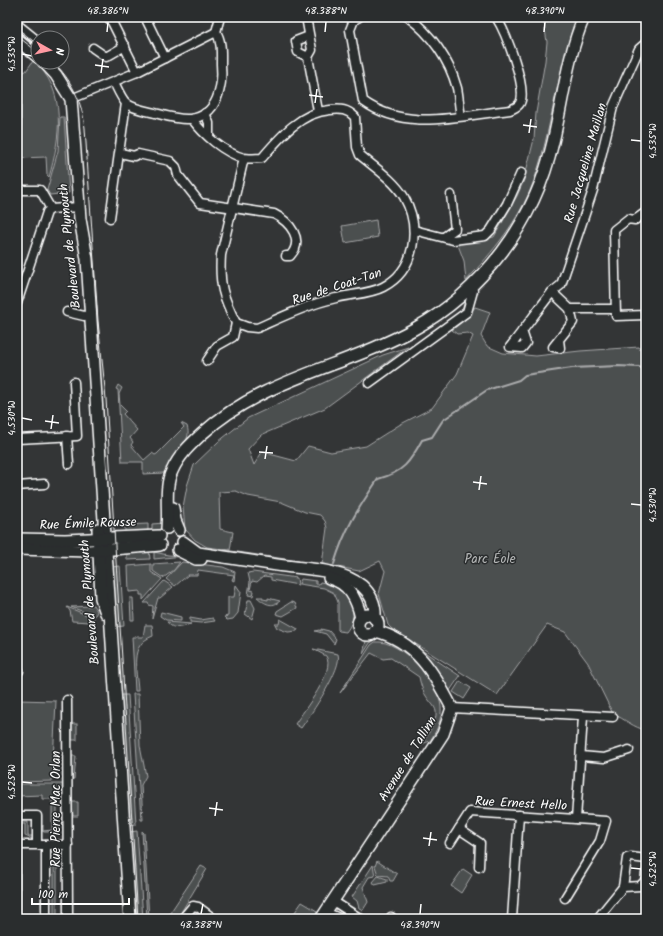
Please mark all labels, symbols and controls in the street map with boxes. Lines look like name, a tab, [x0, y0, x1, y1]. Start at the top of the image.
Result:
text: 48.386°N	[87, 3, 129, 19]
text: 48.388°N	[305, 3, 347, 19]
text: 48.390°N	[525, 3, 565, 19]
north arrow	[30, 30, 70, 70]
text: 4.535°W	[4, 36, 20, 72]
text: N	[50, 47, 68, 56]
street label: Rue Jacqueline Maillan	[559, 100, 613, 226]
text: 4.535°W	[645, 123, 661, 159]
street label: Boulevard de Plymouth	[53, 183, 87, 309]
street label: Rue de Coat-Tan	[289, 263, 385, 311]
text: 4.530°W	[4, 400, 20, 436]
text: 4.530°W	[645, 487, 661, 523]
street label: Rue Émile Rousse	[39, 512, 137, 536]
street label: Boulevard de Plymouth	[74, 539, 106, 665]
park label: Parc Éole	[465, 549, 516, 570]
street label: Avenue de Tallinn	[373, 712, 443, 806]
street label: Rue Pierre Mac Orlan	[46, 751, 67, 867]
text: 4.525°W	[4, 764, 20, 800]
street label: Rue Ernest Hello	[474, 791, 568, 817]
text: 4.525°W	[645, 851, 661, 887]
scale bar	[32, 880, 129, 906]
text: 100 m	[38, 885, 69, 904]
text: 48.388°N	[180, 917, 222, 933]
text: 48.390°N	[400, 917, 440, 933]

